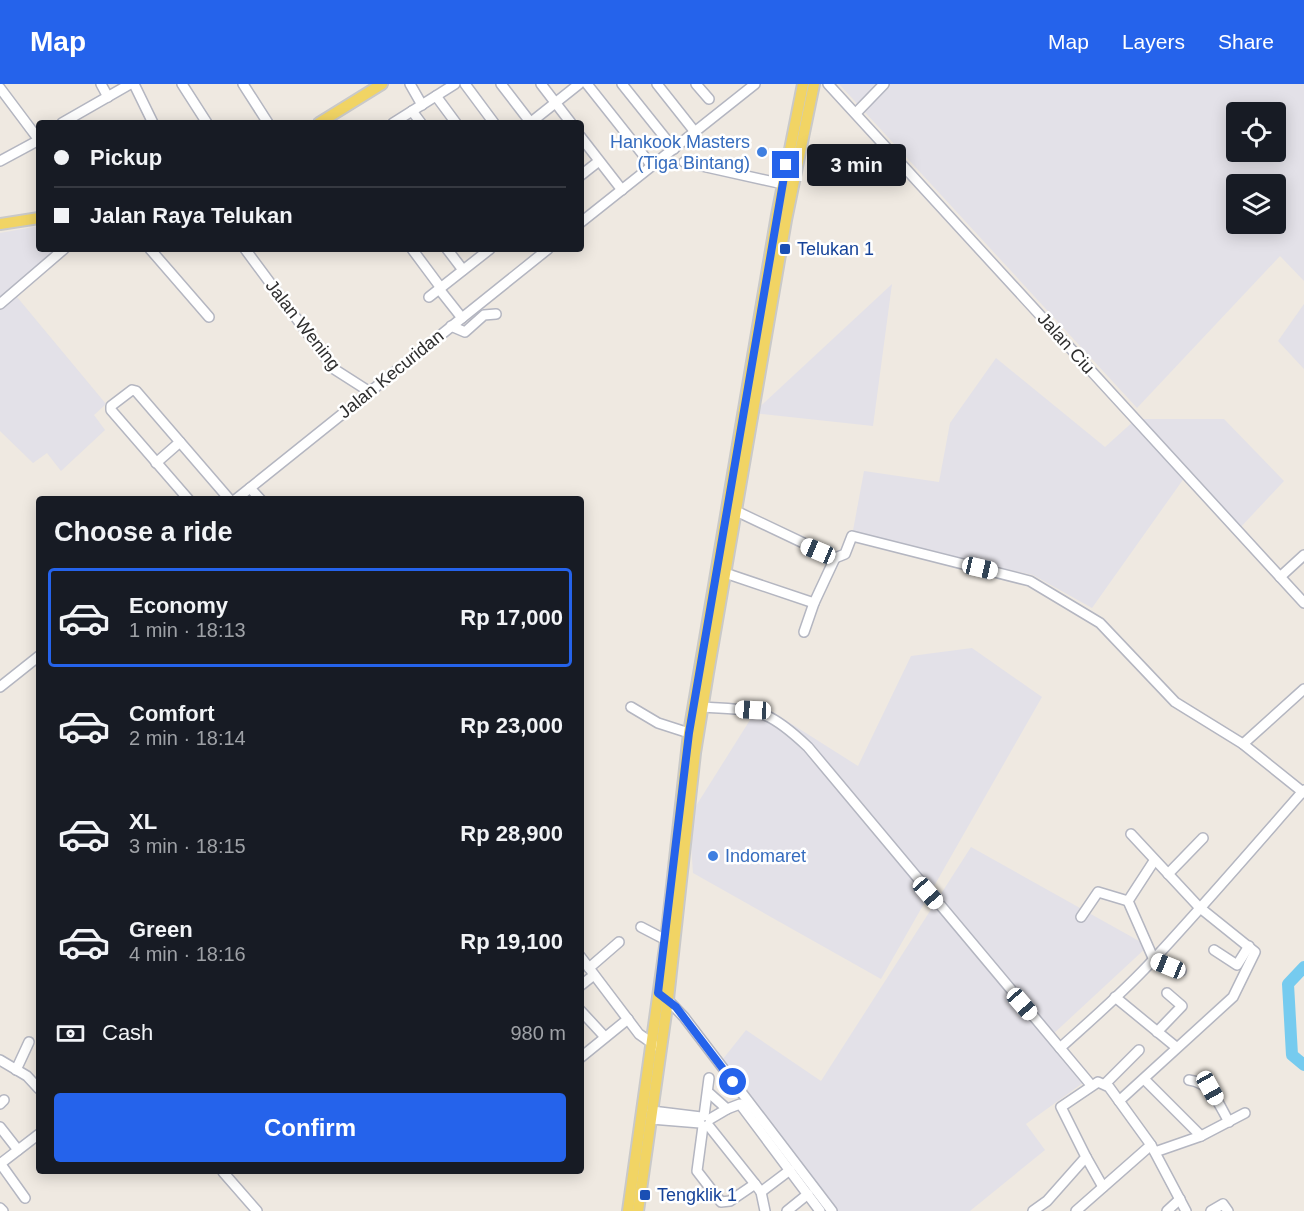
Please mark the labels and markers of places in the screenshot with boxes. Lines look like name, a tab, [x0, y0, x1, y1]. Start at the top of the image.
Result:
place label: Hankook Masters (Tiga Bintang)	[610, 132, 750, 173]
marker: Hankook Masters (Tiga Bintang)	[755, 145, 769, 159]
place label: Telukan 1	[797, 239, 874, 259]
marker: Telukan 1	[778, 242, 792, 256]
place label: Indomaret	[725, 846, 806, 866]
marker: Indomaret	[706, 849, 720, 863]
place label: Tengklik 1	[657, 1185, 737, 1205]
marker: Tengklik 1	[638, 1188, 652, 1202]

